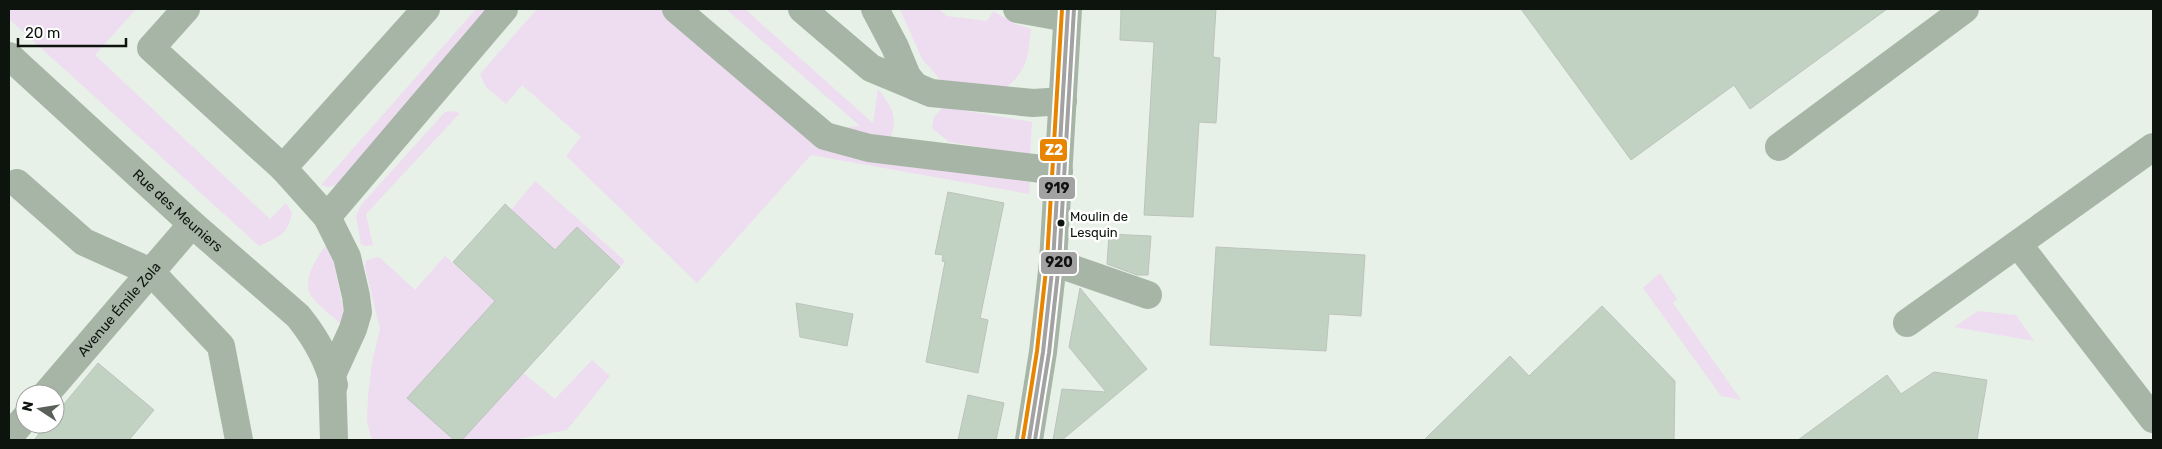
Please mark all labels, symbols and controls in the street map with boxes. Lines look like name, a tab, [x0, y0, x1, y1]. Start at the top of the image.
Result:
scale bar	[18, 15, 125, 47]
text: 20 m	[25, 24, 60, 42]
line badge: Z2	[1039, 138, 1068, 162]
text: Z2	[1045, 142, 1063, 159]
street label: Rue des Meuniers	[129, 166, 226, 256]
line badge: 919	[1038, 176, 1076, 200]
text: 919	[1045, 180, 1069, 197]
place label: Moulin de Lesquin	[1070, 209, 1128, 240]
marker: Moulin de Lesquin	[1056, 218, 1066, 228]
line badge: 920	[1040, 251, 1078, 275]
text: 920	[1045, 254, 1073, 271]
street label: Avenue Émile Zola	[74, 259, 165, 360]
north arrow	[15, 384, 65, 434]
text: N	[18, 400, 37, 413]

